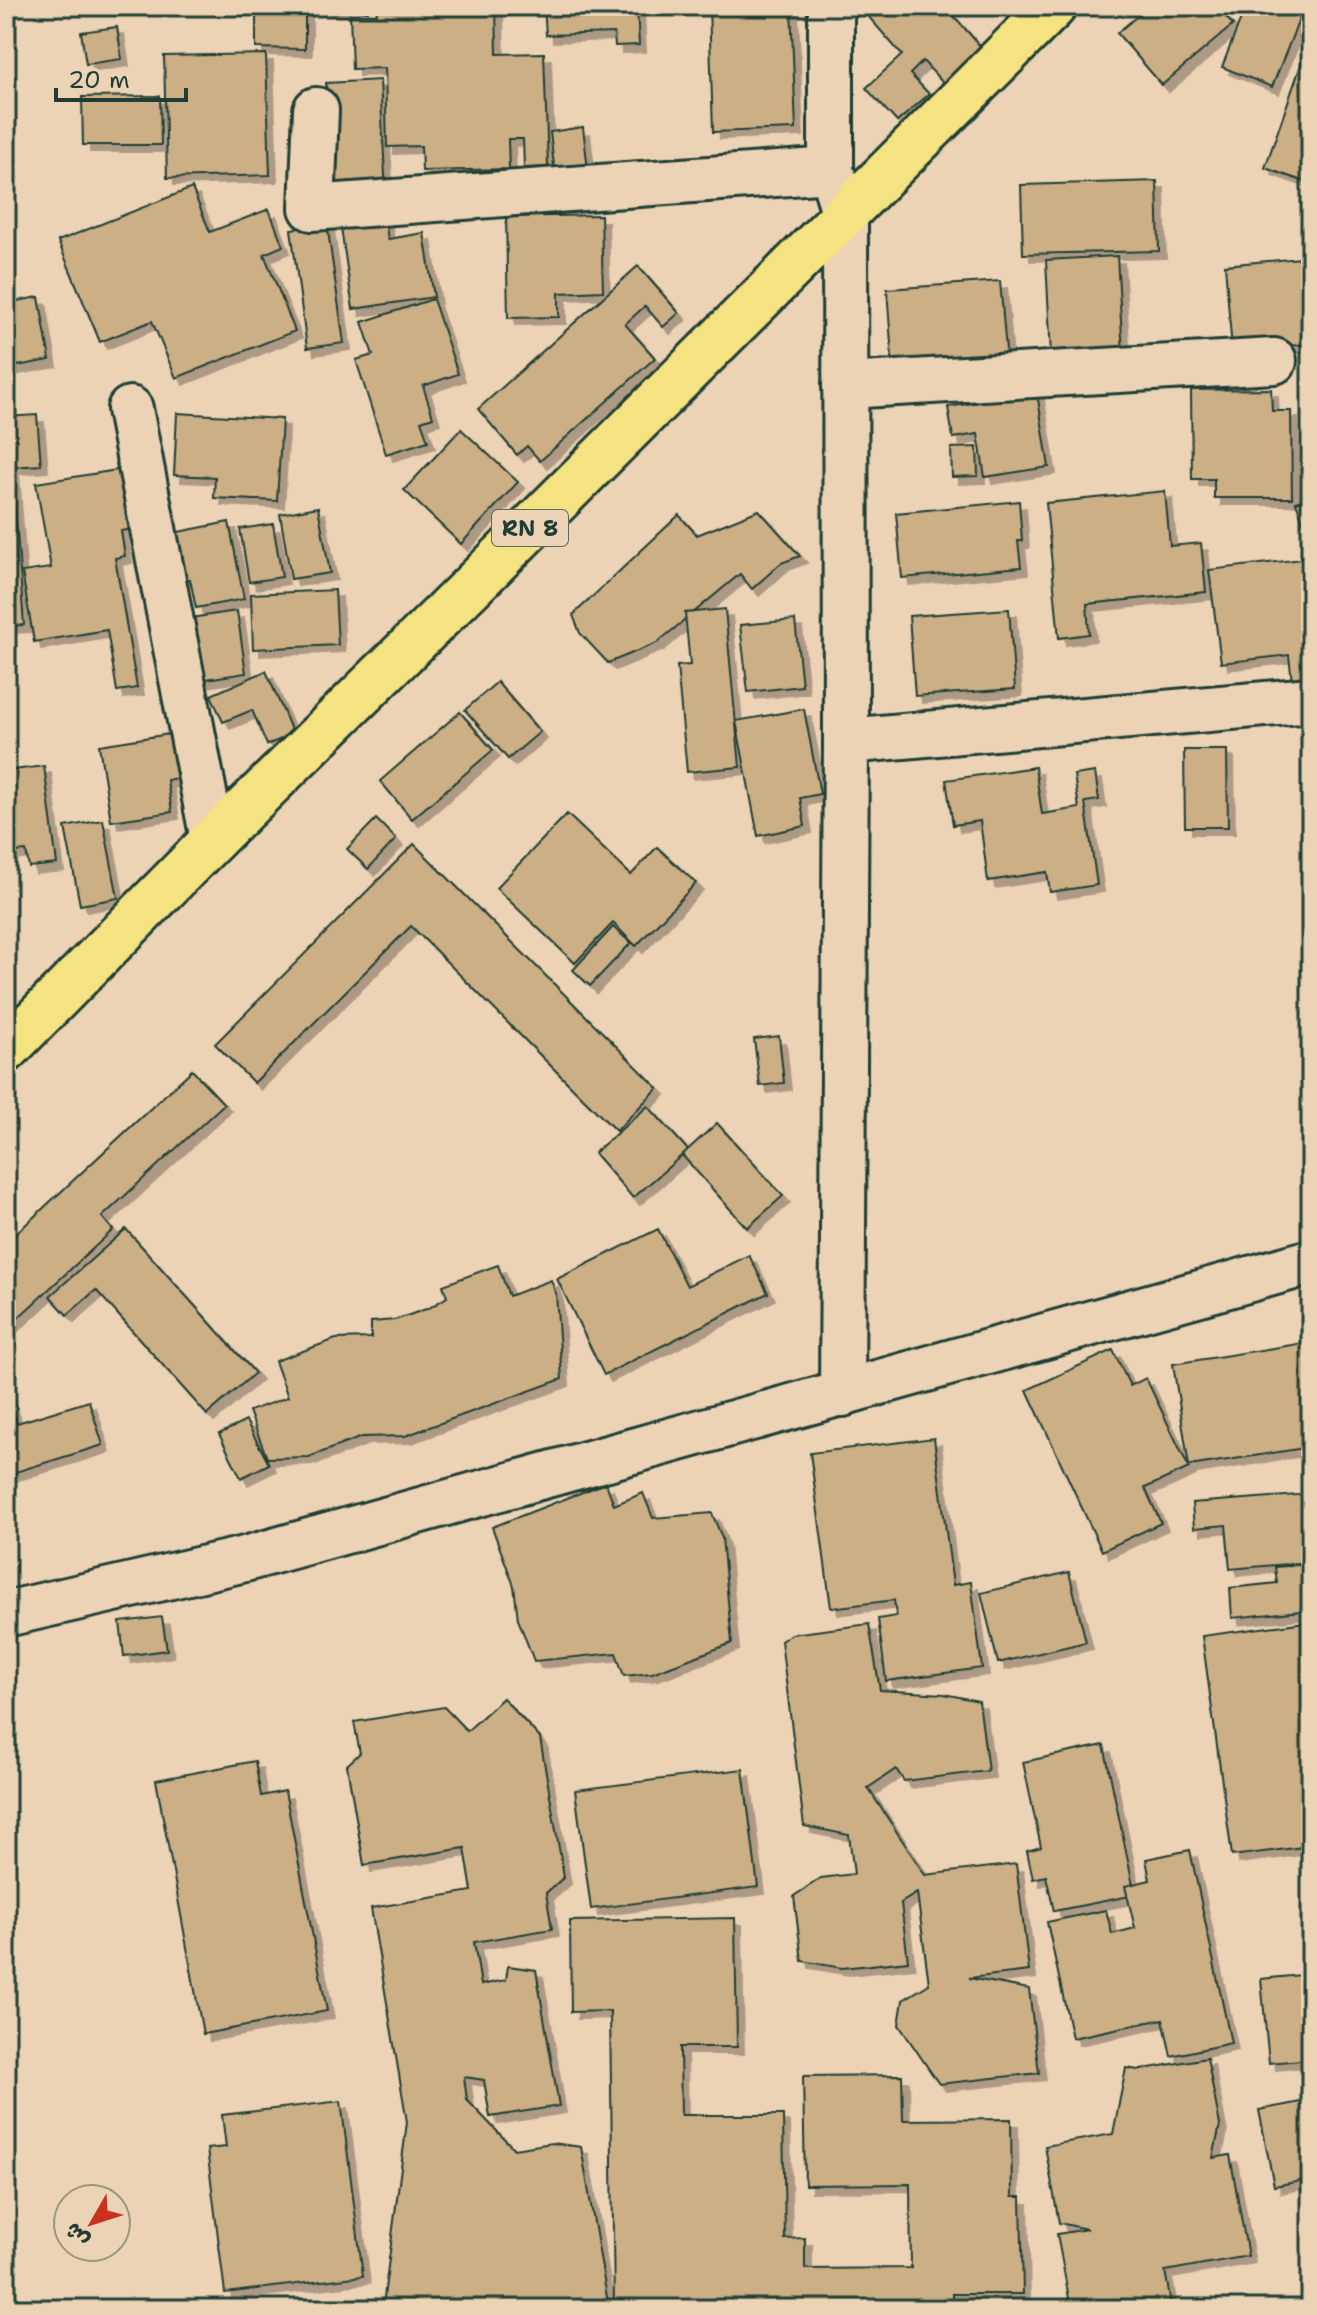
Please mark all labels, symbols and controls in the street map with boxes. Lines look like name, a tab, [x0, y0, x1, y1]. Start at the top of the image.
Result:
scale bar	[56, 52, 186, 102]
text: 20 m	[68, 64, 130, 96]
road number: RN 8	[492, 510, 568, 546]
north arrow	[52, 2183, 132, 2263]
text: ش	[58, 2217, 96, 2254]

